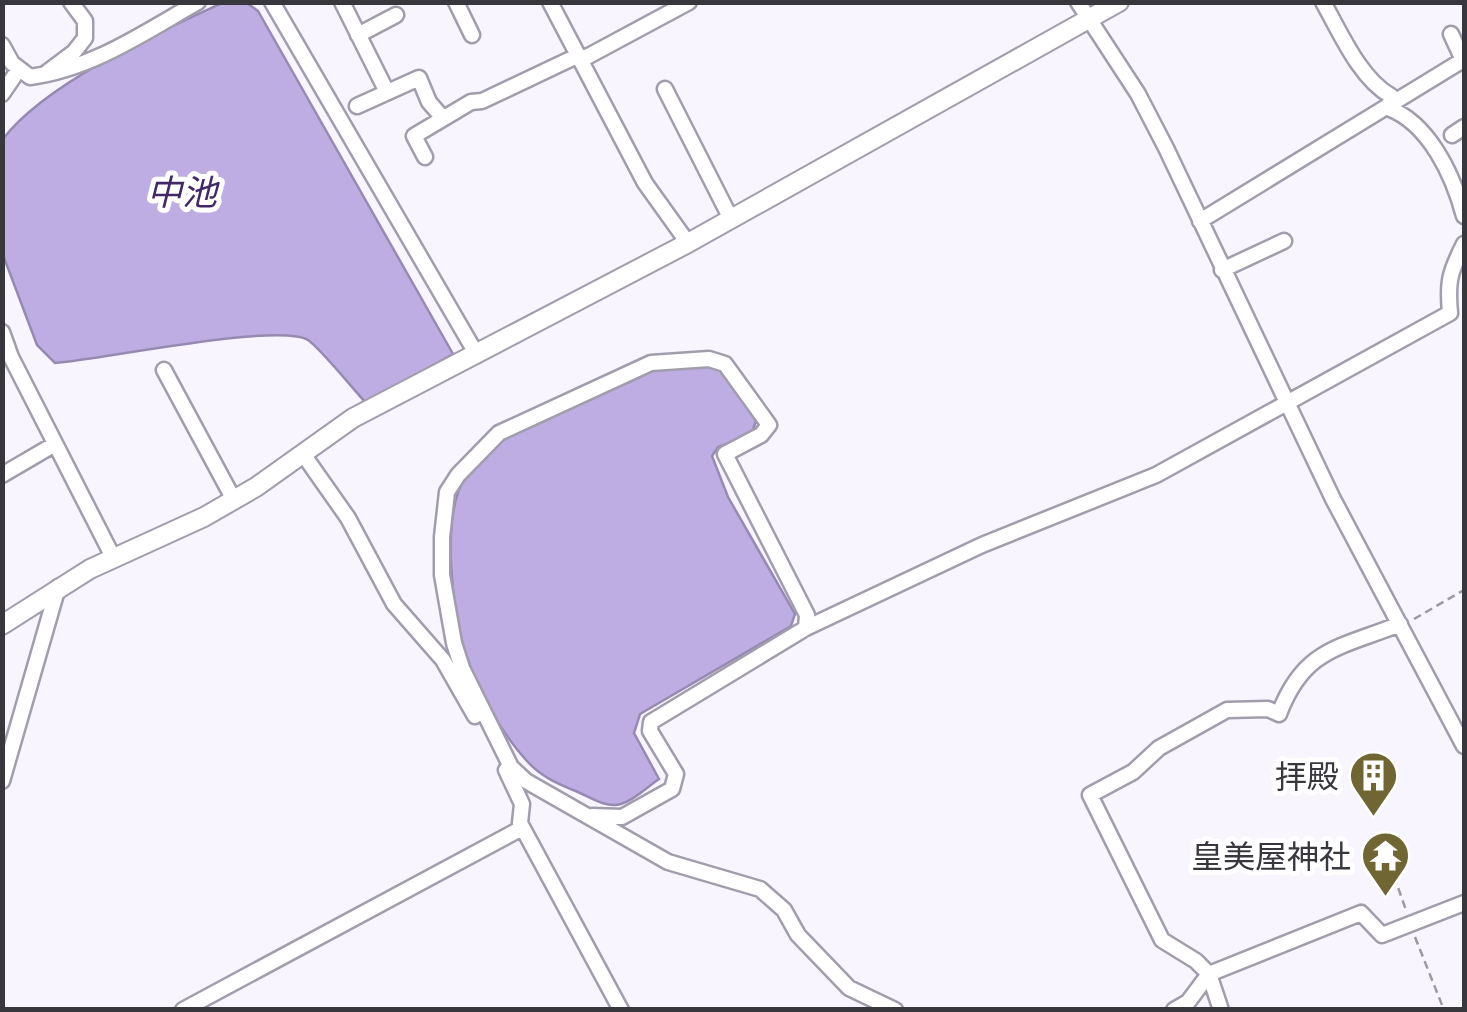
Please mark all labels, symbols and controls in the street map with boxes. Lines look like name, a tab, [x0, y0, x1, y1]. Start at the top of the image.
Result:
water label: 中池	[147, 172, 220, 213]
building icon: 拝殿	[1348, 750, 1400, 818]
place label: 拝殿	[1275, 758, 1339, 795]
temple icon: 皇美屋神社	[1360, 830, 1412, 898]
place label: 皇美屋神社	[1191, 838, 1351, 875]

